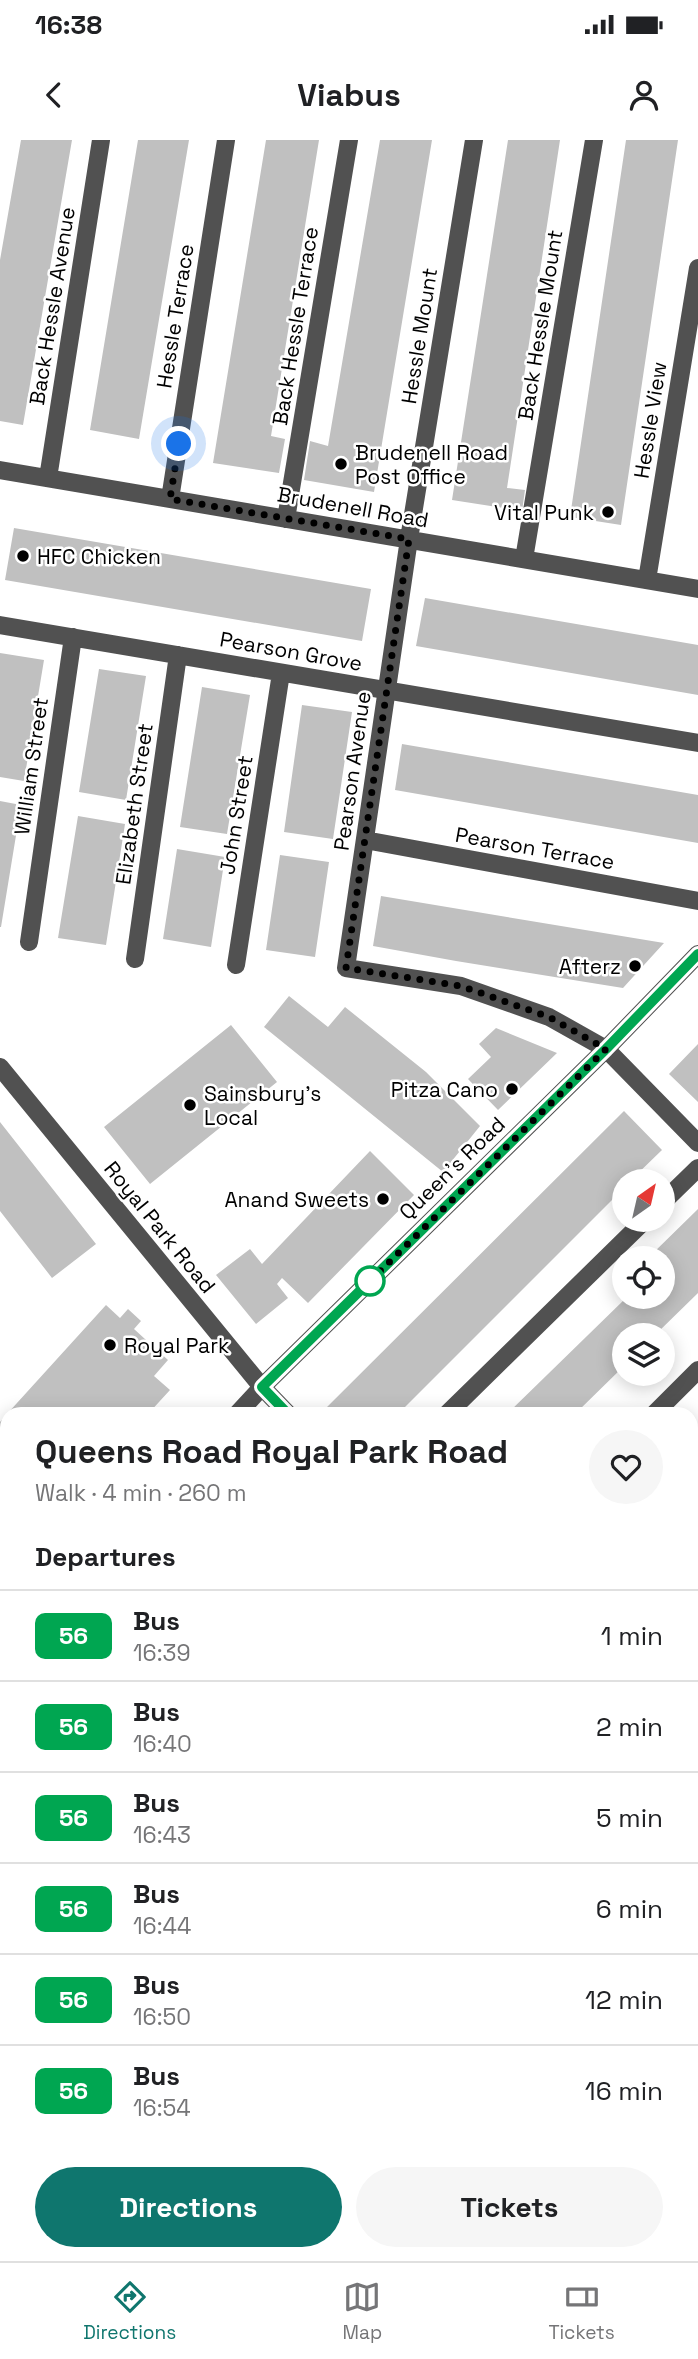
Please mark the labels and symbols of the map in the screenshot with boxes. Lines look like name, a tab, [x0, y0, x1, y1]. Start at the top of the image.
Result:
street label: Back Hessle Avenue	[23, 205, 81, 407]
street label: Back Hessle Terrace	[266, 225, 324, 427]
street label: Back Hessle Mount	[512, 228, 568, 422]
street label: Hessle Terrace	[150, 242, 200, 390]
street label: Hessle Mount	[395, 266, 443, 406]
street label: Hessle View	[627, 359, 673, 481]
your location	[161, 426, 196, 461]
place label: Brudenell Road Post Office	[355, 439, 508, 490]
marker: Brudenell Road Post Office	[333, 456, 349, 472]
street label: Brudenell Road	[275, 480, 431, 534]
place label: Vital Punk	[494, 499, 594, 526]
marker: Vital Punk	[600, 504, 616, 520]
place label: HFC Chicken	[37, 543, 161, 570]
marker: HFC Chicken	[15, 548, 31, 564]
street label: Pearson Grove	[218, 625, 364, 677]
street label: Pearson Avenue	[327, 690, 377, 852]
street label: William Street	[8, 695, 54, 837]
street label: Elizabeth Street	[109, 722, 159, 886]
street label: John Street	[213, 754, 259, 876]
street label: Pearson Terrace	[453, 821, 617, 875]
place label: Afterz	[559, 953, 621, 980]
marker: Afterz	[627, 958, 643, 974]
place label: Pitza Cano	[391, 1076, 498, 1103]
place label: Sainsbury's Local	[204, 1080, 321, 1131]
marker: Pitza Cano	[504, 1081, 520, 1097]
marker: Sainsbury's Local	[182, 1097, 198, 1113]
street label: Queen's Road	[393, 1111, 511, 1225]
street label: Royal Park Road	[98, 1155, 222, 1299]
north arrow	[612, 1169, 676, 1232]
place label: Anand Sweets	[224, 1186, 369, 1213]
marker: Anand Sweets	[375, 1191, 391, 1207]
unlabelled marker	[355, 1266, 385, 1296]
place label: Royal Park	[124, 1332, 229, 1359]
marker: Royal Park	[102, 1337, 118, 1353]

